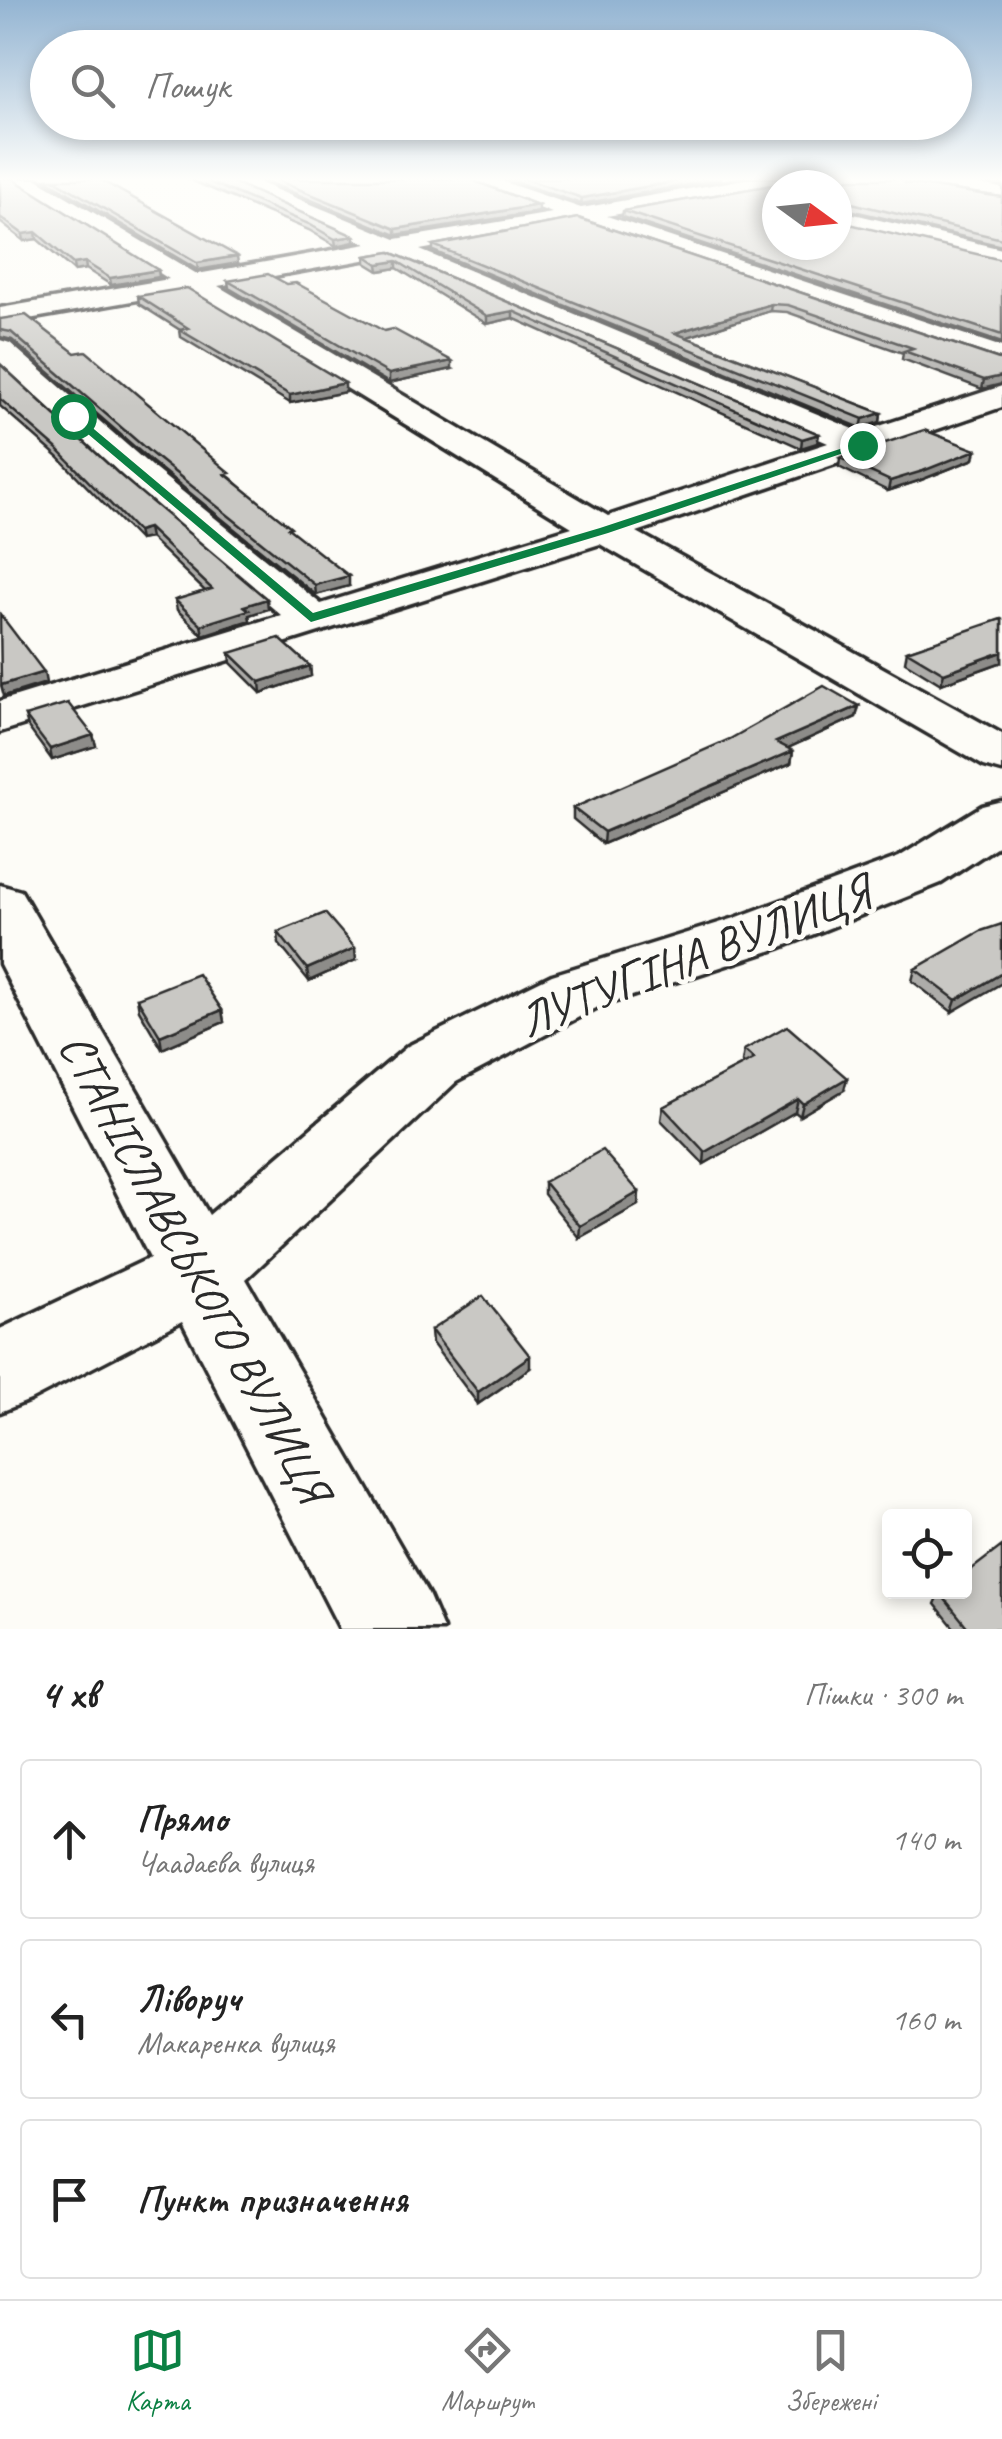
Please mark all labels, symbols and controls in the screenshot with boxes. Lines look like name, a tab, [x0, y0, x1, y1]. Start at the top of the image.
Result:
search box	[30, 30, 972, 140]
icon: search	[65, 58, 120, 113]
text: Пошук	[145, 62, 230, 109]
north arrow	[762, 170, 852, 260]
route start	[51, 394, 97, 440]
route end	[840, 423, 886, 469]
street label: ЛУТУГІНА ВУЛИЦЯ	[510, 859, 885, 1050]
street label: СТАНІСЛАВСЬКОГО ВУЛИЦЯ	[46, 1022, 347, 1518]
map controls	[882, 1509, 972, 1599]
button: locate	[882, 1509, 972, 1599]
text: 4 хв	[40, 1668, 97, 1721]
text: Пішки · 300 m	[804, 1674, 962, 1715]
text: Прямо	[137, 1795, 227, 1842]
icon: ahead	[42, 1812, 97, 1867]
text: 140 m	[891, 1819, 960, 1860]
text: Чаадаєва вулиця	[137, 1842, 314, 1883]
text: Ліворуч	[137, 1975, 240, 2022]
icon: left	[42, 1992, 97, 2047]
text: 160 m	[891, 1999, 960, 2040]
text: Макаренка вулиця	[137, 2022, 335, 2063]
icon: arrive	[42, 2172, 97, 2227]
text: Пункт призначення	[137, 2176, 408, 2223]
tab: Карта	[126, 2323, 190, 2418]
tab: Маршрут	[441, 2323, 534, 2418]
tab: Збережені	[785, 2323, 876, 2418]

